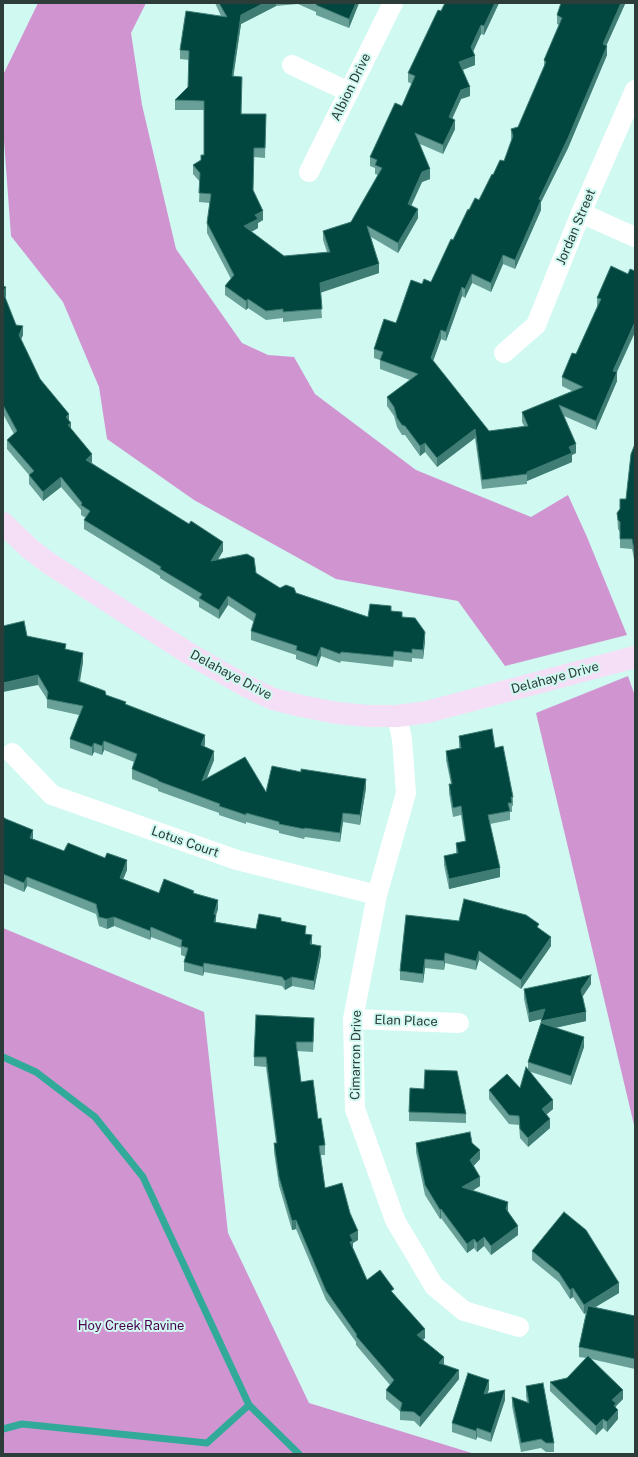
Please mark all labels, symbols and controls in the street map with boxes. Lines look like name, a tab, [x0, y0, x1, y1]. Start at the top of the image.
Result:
street label: Albion Drive	[328, 51, 374, 123]
street label: Jordan Street	[553, 187, 599, 267]
street label: Delahaye Drive	[187, 647, 275, 703]
street label: Delahaye Drive	[509, 659, 601, 697]
street label: Lotus Court	[149, 823, 221, 861]
street label: Cimarron Drive	[347, 1010, 365, 1100]
street label: Elan Place	[374, 1012, 438, 1030]
park label: Hoy Creek Ravine	[78, 1318, 184, 1334]

